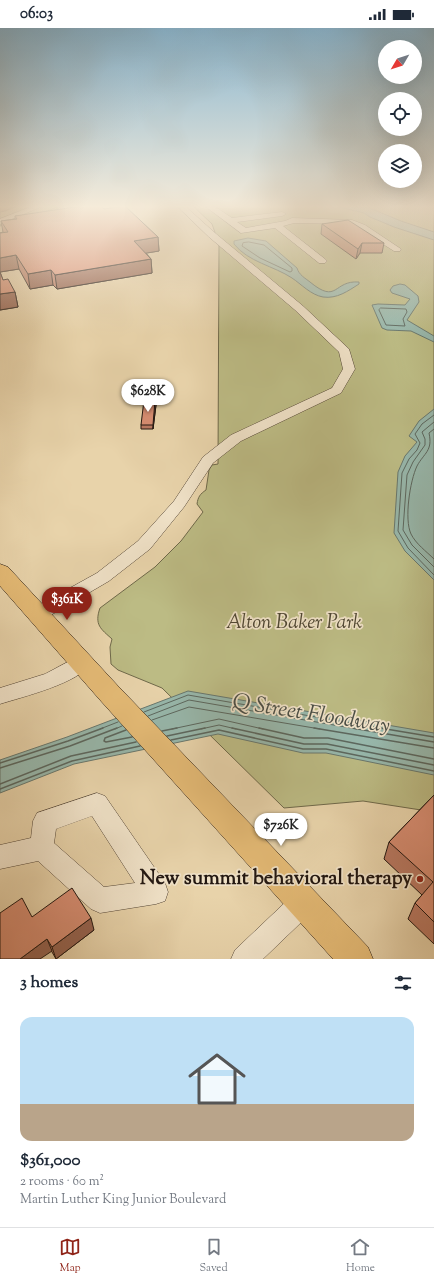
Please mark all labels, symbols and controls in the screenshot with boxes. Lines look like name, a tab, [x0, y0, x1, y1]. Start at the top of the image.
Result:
text: 06:03	[20, 4, 53, 25]
north arrow	[378, 40, 422, 84]
map controls	[378, 40, 422, 188]
button: locate	[378, 92, 422, 136]
button: layers	[378, 144, 422, 188]
pin: $628K	[120, 379, 176, 413]
text: $628K	[130, 383, 166, 401]
pin: $361K	[39, 587, 95, 621]
text: $361K	[51, 591, 83, 609]
park label: Alton Baker Park	[226, 609, 362, 638]
water label: Q Street Floodway	[230, 687, 392, 743]
pin: $726K	[253, 813, 309, 847]
text: $726K	[263, 817, 299, 835]
place label: New summit behavioral therapy	[140, 865, 412, 894]
marker: New summit behavioral therapy	[415, 874, 425, 884]
text: 3 homes	[20, 971, 78, 995]
icon: filters	[392, 972, 414, 994]
icon: home	[181, 1043, 253, 1115]
text: $361,000	[20, 1149, 81, 1173]
text: 2 rooms · 60 m²	[20, 1173, 104, 1191]
text: Martin Luther King Junior Boulevard	[20, 1191, 226, 1209]
tab: Map	[59, 1236, 81, 1276]
tab: Saved	[199, 1236, 228, 1276]
tab: Home	[346, 1236, 375, 1276]

